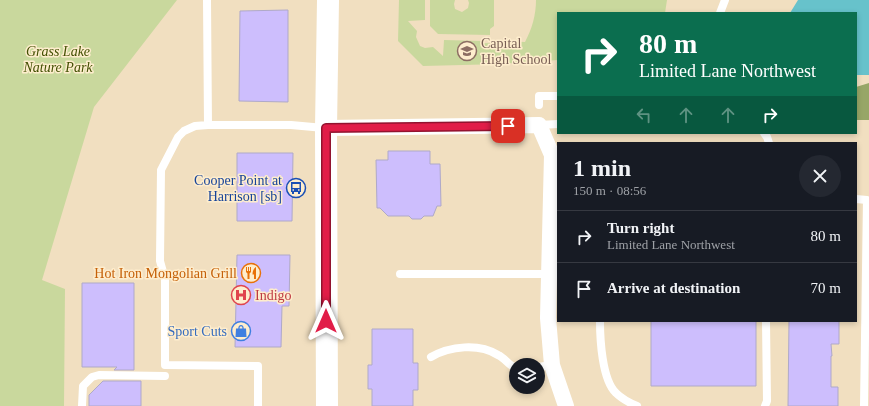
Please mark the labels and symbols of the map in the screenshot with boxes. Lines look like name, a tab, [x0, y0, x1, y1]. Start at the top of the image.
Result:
place label: Capital High School	[481, 36, 552, 67]
school or university icon: Capital High School	[456, 40, 478, 62]
park label: Grass Lake Nature Park	[22, 44, 93, 75]
pin	[491, 109, 525, 143]
place label: Cooper Point at Harrison [sb]	[194, 173, 282, 204]
bus stop icon: Cooper Point at Harrison [sb]	[285, 177, 307, 199]
restaurant icon: Hot Iron Mongolian Grill	[240, 262, 262, 284]
place label: Hot Iron Mongolian Grill	[94, 266, 237, 281]
hospital icon: Indigo	[230, 284, 252, 306]
place label: Indigo	[255, 288, 292, 303]
position arrow	[305, 300, 347, 342]
shop icon: Sport Cuts	[230, 320, 252, 342]
place label: Sport Cuts	[167, 324, 227, 339]

